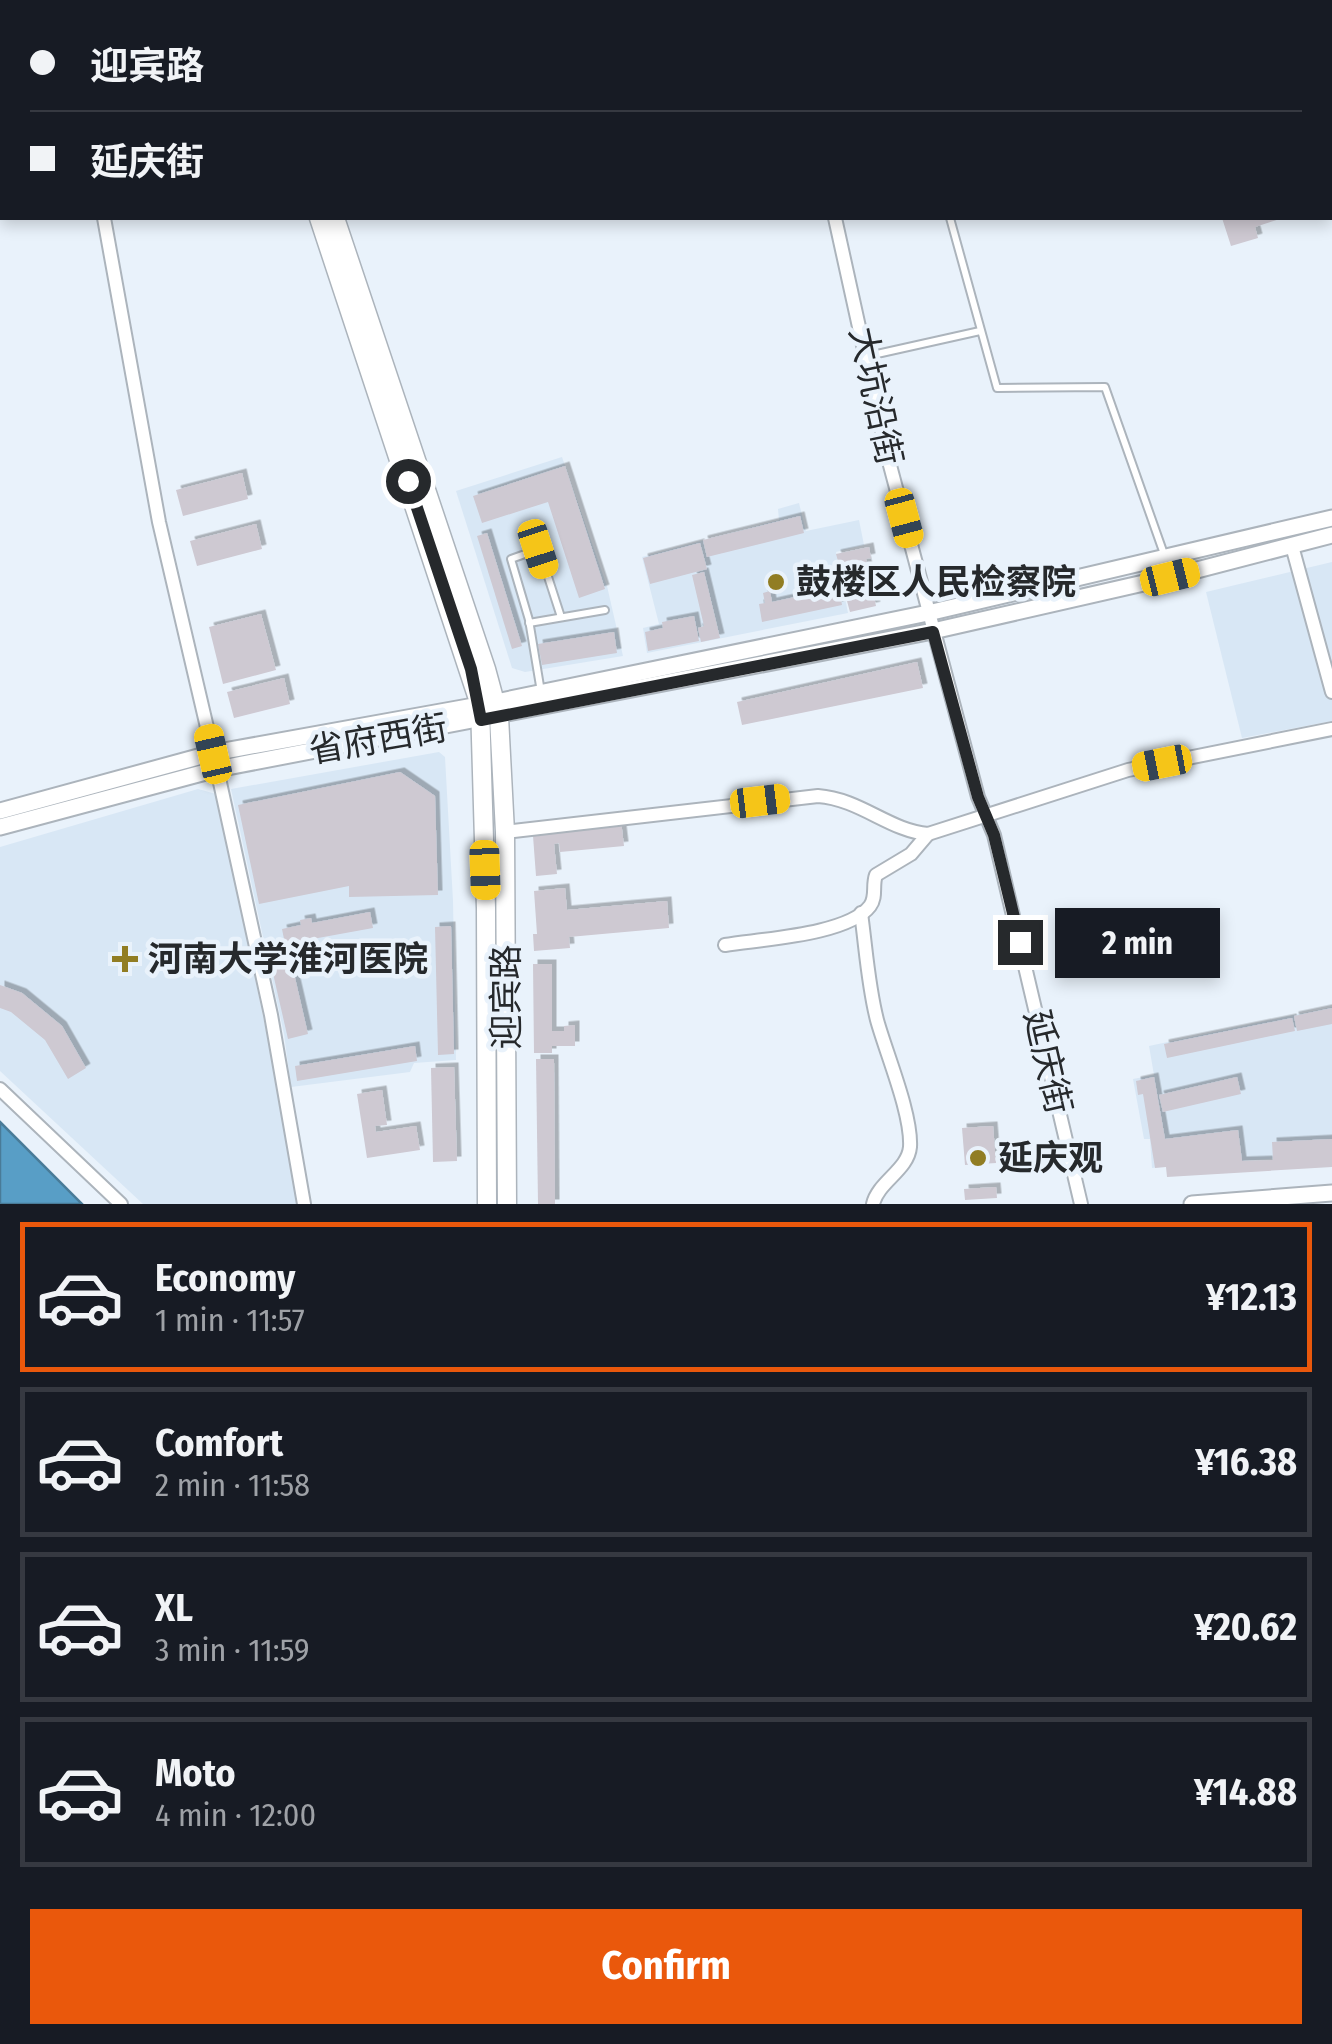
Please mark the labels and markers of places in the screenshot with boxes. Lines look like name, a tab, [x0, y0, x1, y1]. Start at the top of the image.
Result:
place label: 鼓楼区人民检察院	[796, 561, 1076, 603]
marker: 鼓楼区人民检察院	[765, 571, 787, 593]
place label: 河南大学淮河医院	[148, 938, 428, 980]
marker: 河南大学淮河医院	[112, 946, 138, 972]
place label: 延庆观	[998, 1137, 1103, 1179]
marker: 延庆观	[967, 1147, 989, 1169]

